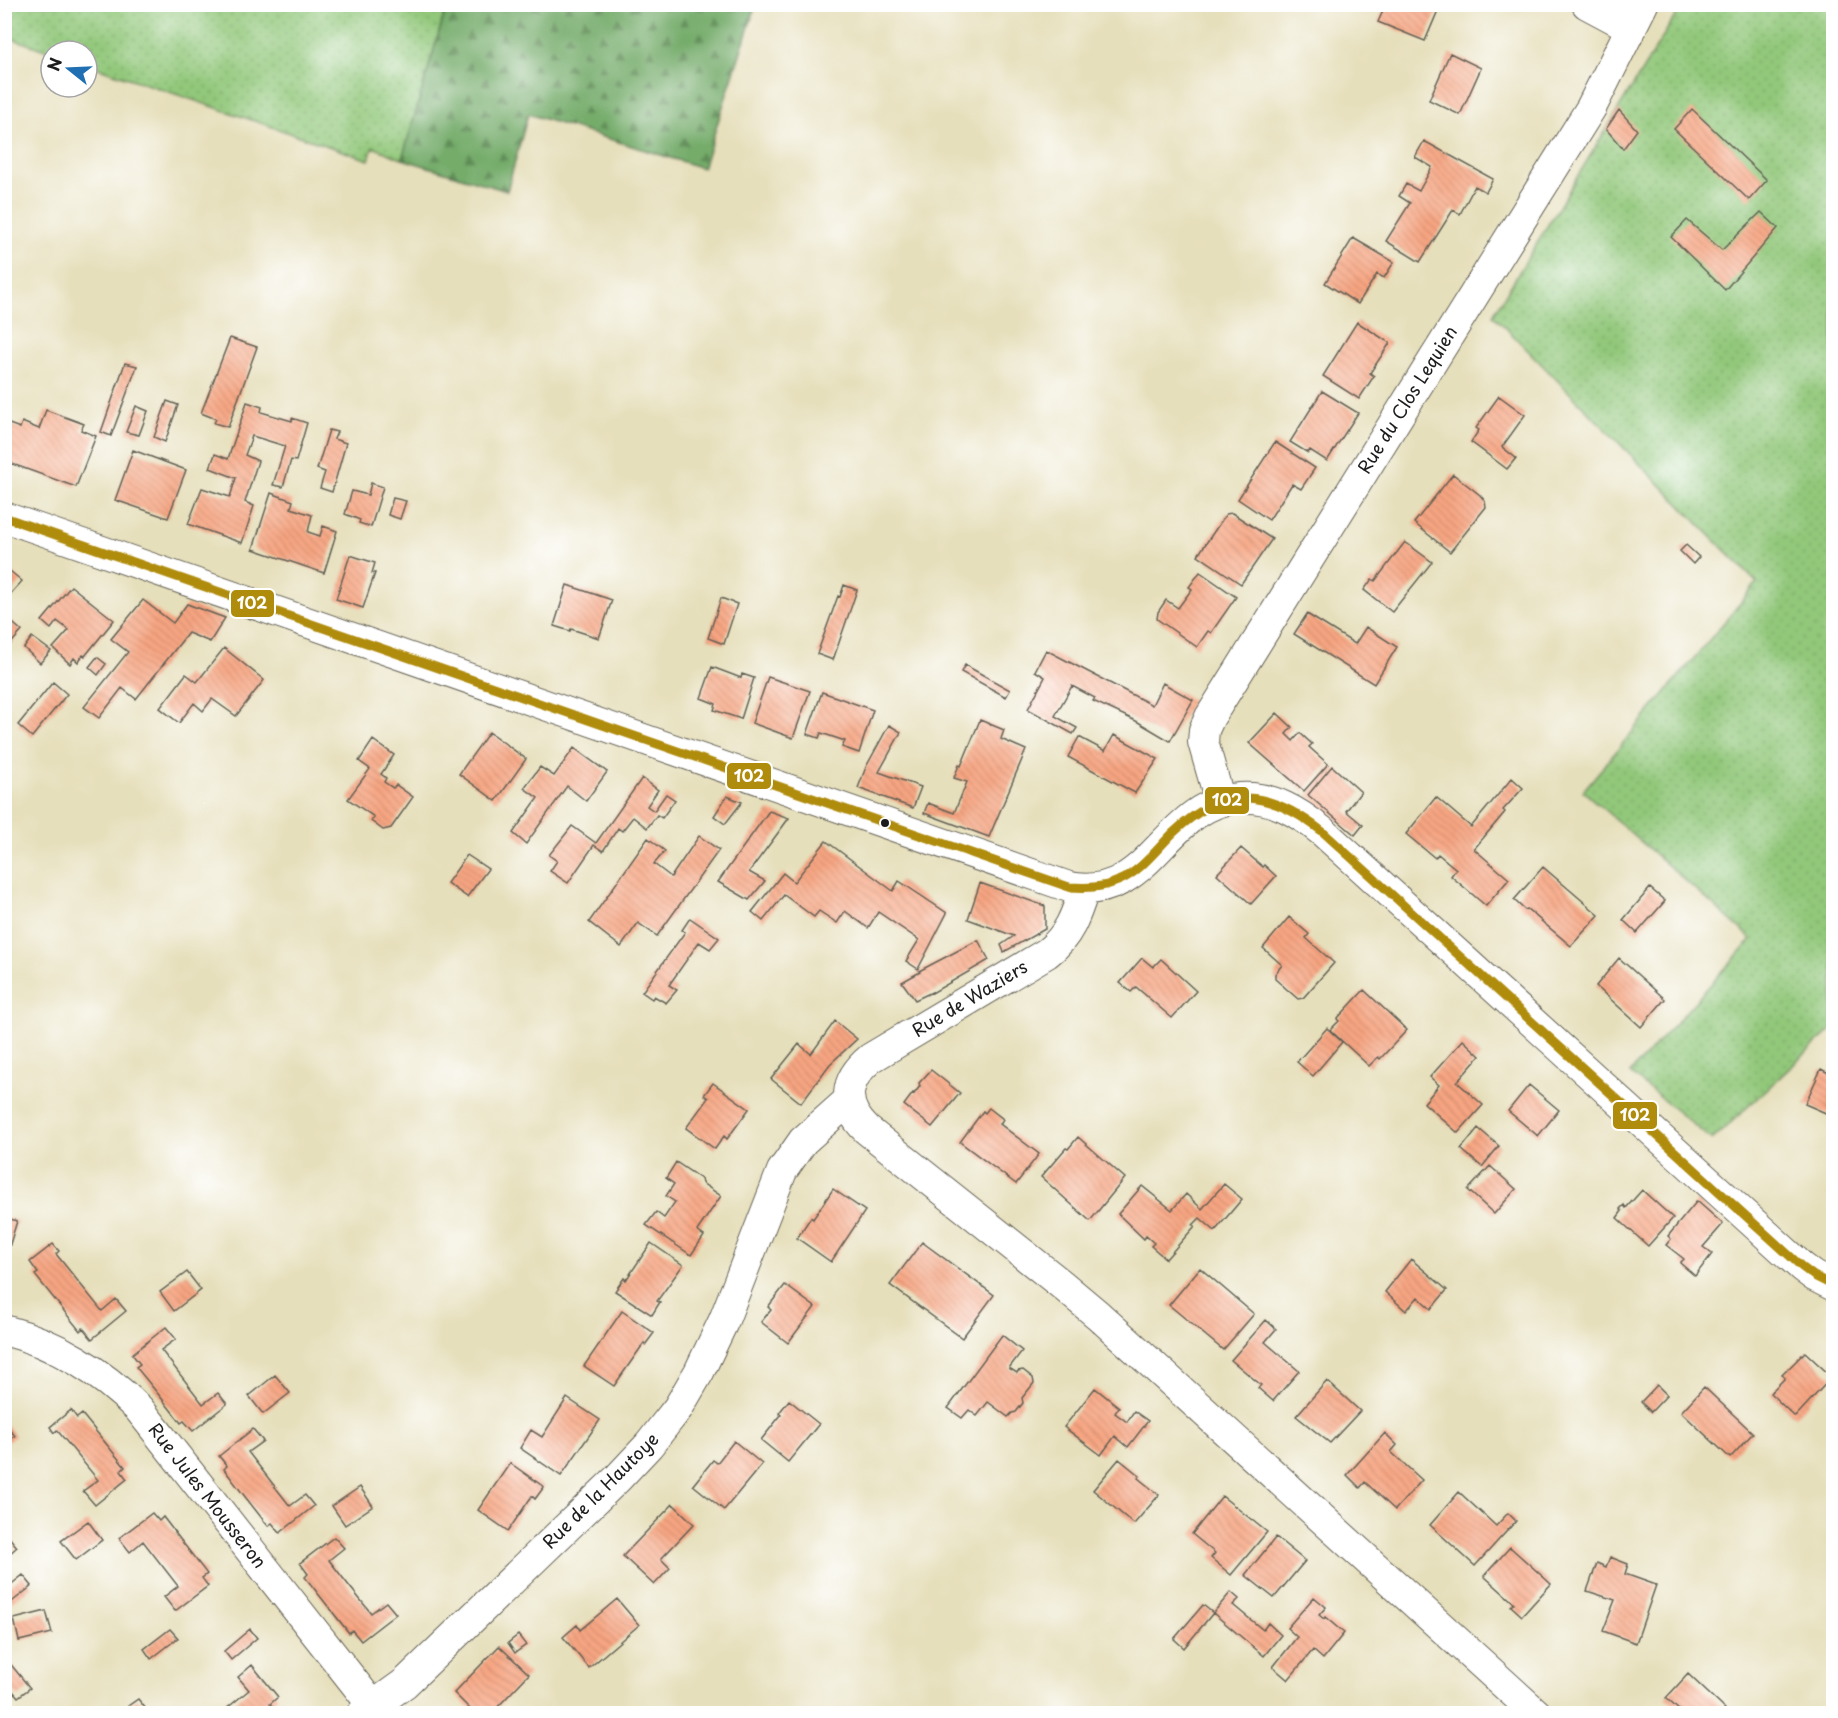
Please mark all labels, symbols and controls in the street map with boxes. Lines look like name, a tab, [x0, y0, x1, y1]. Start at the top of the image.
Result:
north arrow	[39, 39, 99, 99]
text: N	[40, 54, 67, 74]
street label: Rue du Clos Lequien	[1350, 320, 1463, 478]
line badge: 102	[230, 589, 275, 618]
text: 102	[237, 590, 267, 614]
line badge: 102	[726, 762, 772, 790]
text: 102	[734, 763, 764, 787]
line badge: 102	[1204, 786, 1250, 815]
text: 102	[1212, 787, 1242, 811]
unlabelled marker	[879, 817, 891, 829]
street label: Rue de Waziers	[906, 953, 1032, 1043]
line badge: 102	[1612, 1101, 1658, 1130]
text: 102	[1620, 1102, 1650, 1126]
street label: Rue Jules Mousseron	[143, 1417, 274, 1574]
street label: Rue de la Hautoye	[536, 1426, 664, 1554]

